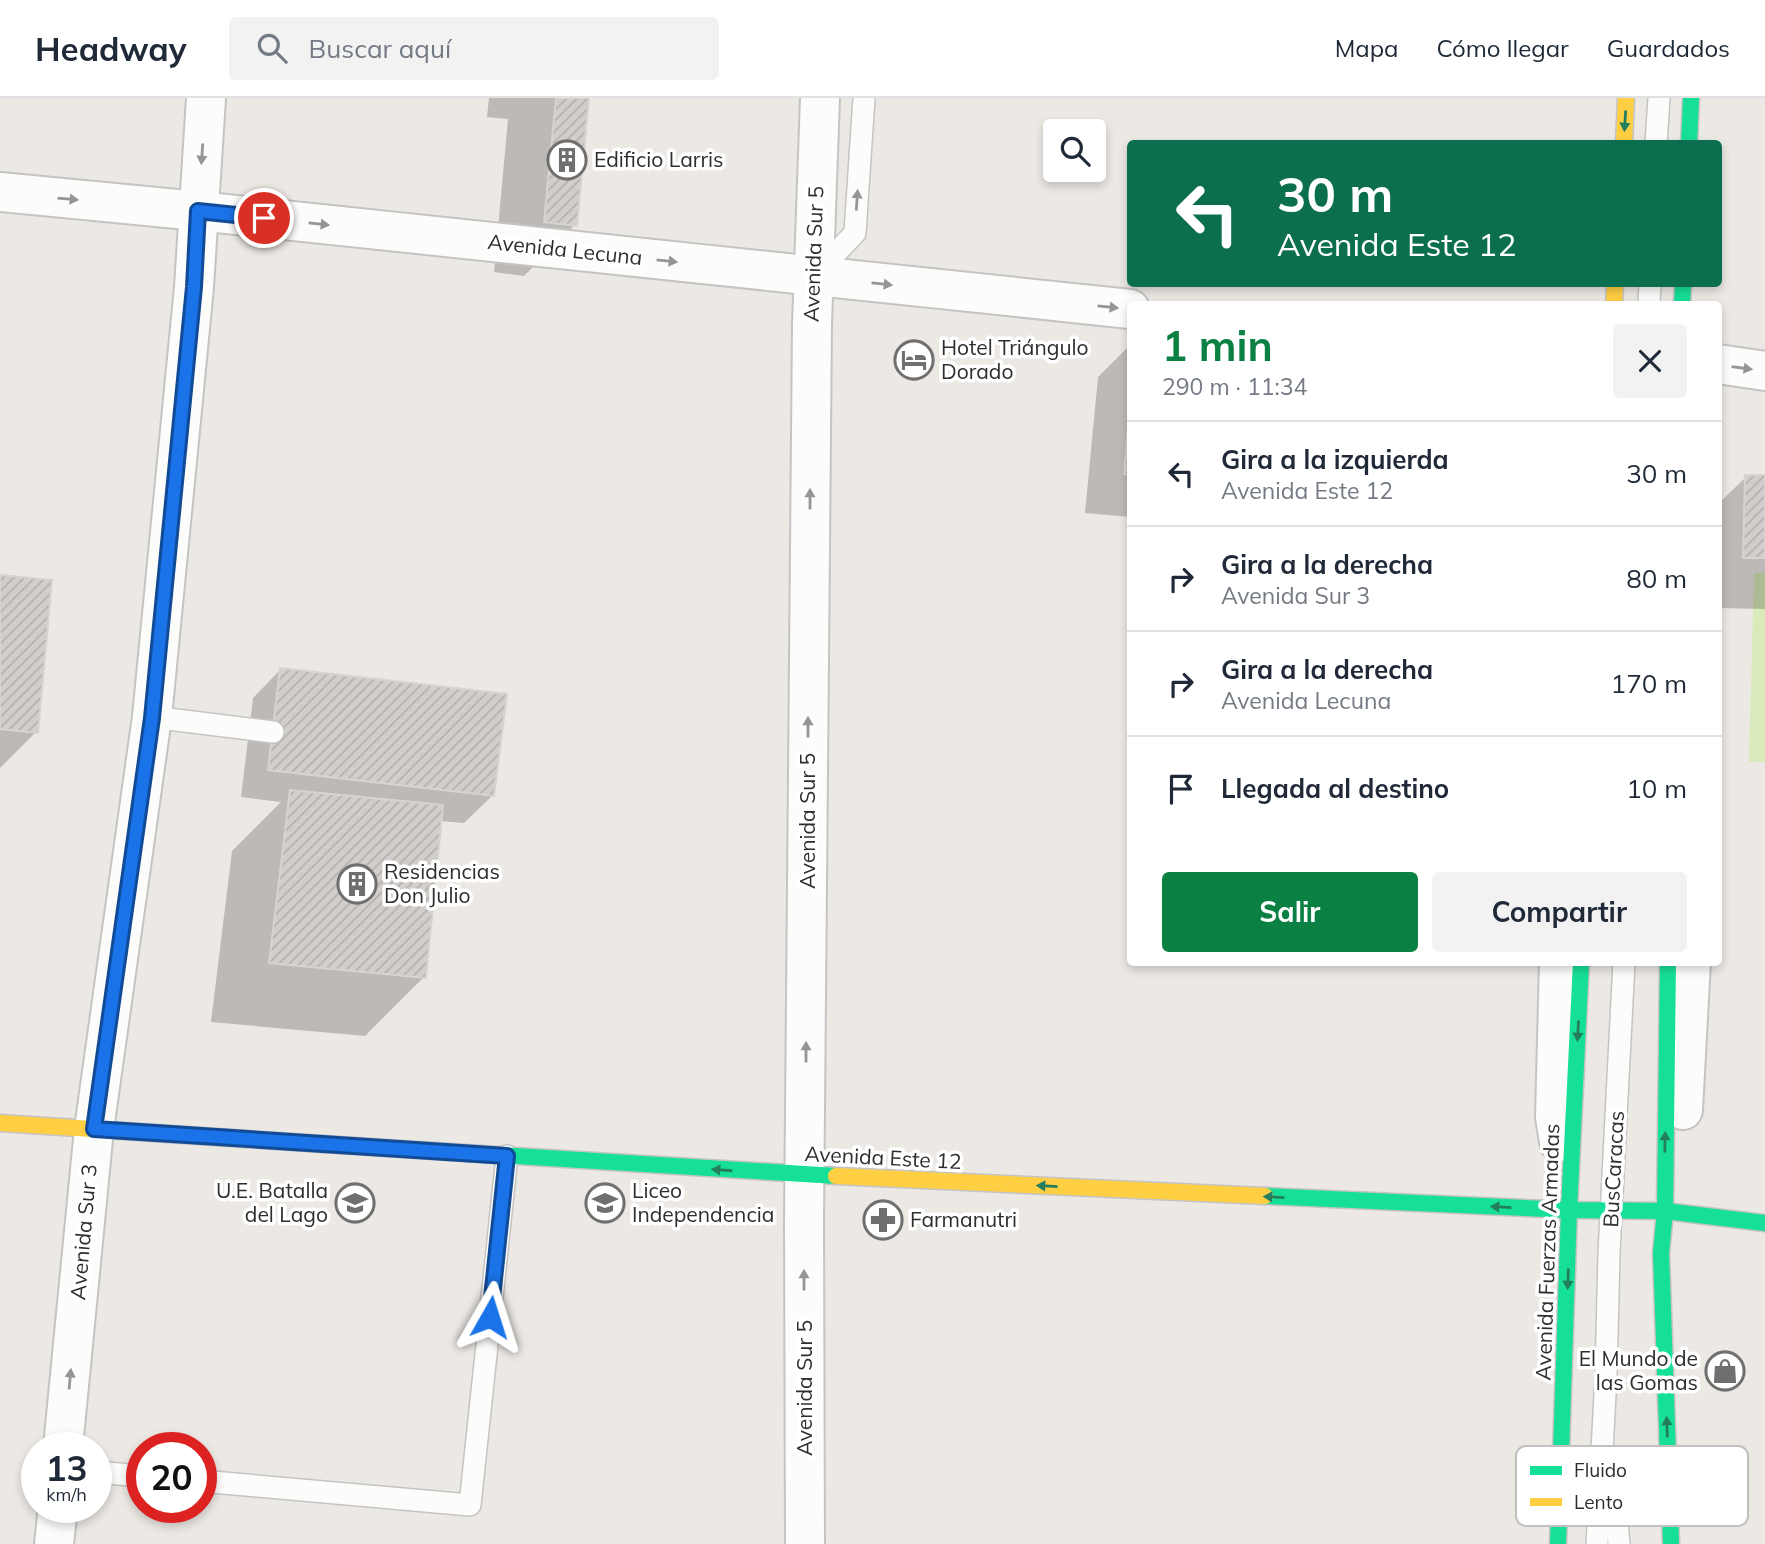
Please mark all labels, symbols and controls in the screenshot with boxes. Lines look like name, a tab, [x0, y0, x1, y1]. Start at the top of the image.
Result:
search box	[229, 17, 719, 80]
text: Headway	[35, 28, 187, 69]
icon: search	[253, 29, 291, 67]
text: Buscar aquí	[309, 32, 451, 65]
text: Mapa	[1335, 33, 1398, 63]
text: Cómo llegar	[1436, 33, 1569, 63]
text: Guardados	[1607, 33, 1730, 63]
one-way arrow	[1619, 110, 1630, 132]
map controls	[1043, 119, 1106, 182]
button: search	[1043, 119, 1106, 182]
building icon: Edificio Larris	[546, 139, 588, 181]
one-way arrow	[196, 144, 207, 166]
place label: Edificio Larris	[594, 146, 723, 172]
text: 30 m	[1277, 163, 1393, 224]
icon: left	[1162, 168, 1253, 259]
street label: Avenida Sur 5	[798, 185, 828, 322]
pin	[234, 188, 294, 248]
one-way arrow	[852, 189, 863, 211]
one-way arrow	[57, 194, 79, 205]
icon: arrive	[245, 199, 283, 237]
one-way arrow	[308, 218, 330, 229]
text: Avenida Este 12	[1277, 224, 1516, 264]
street label: Avenida Lecuna	[486, 228, 644, 270]
one-way arrow	[656, 256, 678, 267]
one-way arrow	[871, 278, 893, 289]
one-way arrow	[1097, 301, 1119, 312]
text: 1 min	[1162, 319, 1273, 372]
button: close	[1613, 324, 1687, 398]
place label: Hotel Triángulo Dorado	[941, 334, 1089, 384]
hotel icon: Hotel Triángulo Dorado	[893, 339, 935, 381]
one-way arrow	[1731, 362, 1753, 373]
text: 290 m · 11:34	[1162, 372, 1307, 401]
text: Gira a la izquierda	[1221, 443, 1449, 476]
icon: left	[1162, 455, 1200, 493]
text: 30 m	[1626, 457, 1687, 490]
text: Avenida Este 12	[1221, 476, 1393, 505]
one-way arrow	[804, 488, 816, 510]
text: Gira a la derecha	[1221, 548, 1433, 581]
icon: right	[1162, 560, 1200, 598]
text: 80 m	[1626, 562, 1687, 595]
text: Avenida Sur 3	[1221, 581, 1370, 610]
text: Gira a la derecha	[1221, 653, 1433, 686]
icon: right	[1162, 665, 1200, 703]
text: 170 m	[1611, 667, 1687, 700]
text: Avenida Lecuna	[1221, 686, 1391, 715]
one-way arrow	[802, 716, 814, 738]
street label: Avenida Sur 5	[794, 753, 820, 889]
icon: arrive	[1162, 770, 1200, 808]
text: Llegada al destino	[1221, 772, 1449, 805]
text: 10 m	[1626, 772, 1687, 805]
place label: Residencias Don Julio	[384, 858, 500, 908]
building icon: Residencias Don Julio	[336, 863, 378, 905]
button: Salir	[1162, 872, 1418, 952]
button: Compartir	[1432, 872, 1687, 952]
one-way arrow	[1573, 1020, 1584, 1042]
one-way arrow	[800, 1041, 812, 1063]
street label: BusCaracas	[1597, 1110, 1629, 1228]
street label: Avenida Fuerzas Armadas	[1530, 1123, 1564, 1381]
one-way arrow	[1659, 1131, 1670, 1153]
street label: Avenida Este 12	[804, 1140, 962, 1174]
street label: Avenida Sur 3	[64, 1163, 102, 1301]
one-way arrow	[710, 1164, 732, 1175]
place label: U.E. Batalla del Lago	[216, 1177, 328, 1227]
place label: Liceo Independencia	[632, 1177, 774, 1227]
one-way arrow	[1035, 1181, 1057, 1192]
school or university icon: U.E. Batalla del Lago	[334, 1182, 376, 1224]
school or university icon: Liceo Independencia	[584, 1182, 626, 1224]
one-way arrow	[1263, 1191, 1285, 1202]
pharmacy icon: Farmanutri	[862, 1199, 904, 1241]
one-way arrow	[1490, 1202, 1512, 1213]
place label: Farmanutri	[910, 1206, 1017, 1232]
one-way arrow	[1563, 1268, 1574, 1290]
one-way arrow	[799, 1269, 810, 1291]
position arrow	[453, 1280, 527, 1354]
street label: Avenida Sur 5	[791, 1320, 817, 1456]
place label: El Mundo de las Gomas	[1579, 1345, 1698, 1395]
shop icon: El Mundo de las Gomas	[1704, 1350, 1746, 1392]
one-way arrow	[65, 1368, 76, 1390]
one-way arrow	[1661, 1416, 1673, 1438]
speed limit sign: 20	[126, 1432, 217, 1523]
text: 13	[45, 1446, 88, 1490]
legend	[1516, 1446, 1748, 1526]
text: Fluido	[1574, 1458, 1627, 1482]
text: km/h	[46, 1483, 87, 1506]
text: Lento	[1574, 1490, 1623, 1514]

